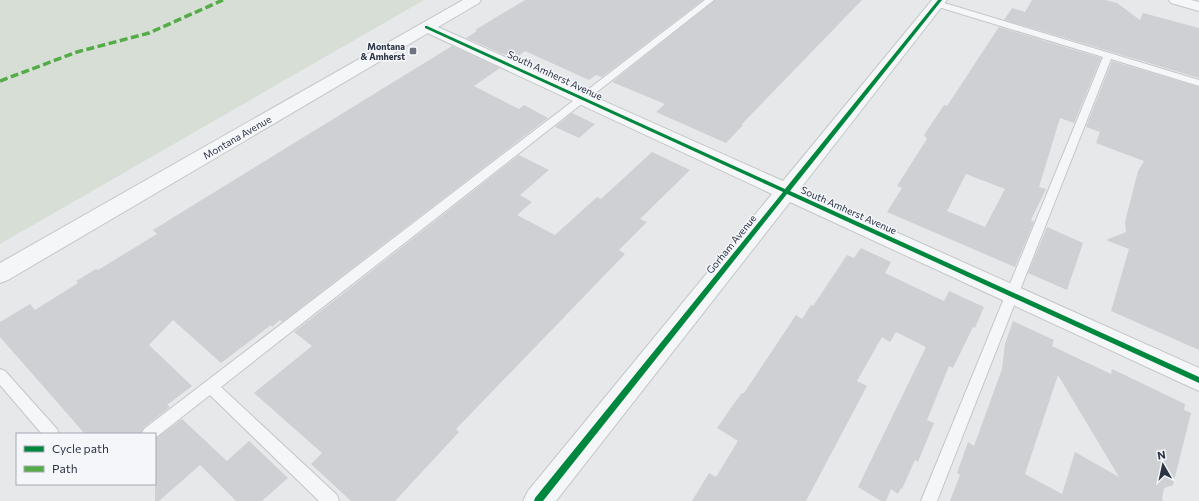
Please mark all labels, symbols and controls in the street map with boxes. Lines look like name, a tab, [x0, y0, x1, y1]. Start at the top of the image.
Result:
place label: Montana & Amherst	[361, 41, 405, 62]
marker: Montana & Amherst	[408, 46, 418, 56]
street label: South Amherst Avenue	[506, 48, 604, 102]
street label: Montana Avenue	[201, 113, 273, 161]
street label: South Amherst Avenue	[799, 183, 899, 237]
street label: Gorham Avenue	[704, 212, 758, 276]
legend	[16, 433, 156, 485]
text: Cycle path	[52, 441, 109, 455]
north arrow	[1143, 445, 1183, 485]
text: N	[1156, 448, 1166, 462]
text: Path	[52, 461, 78, 475]

